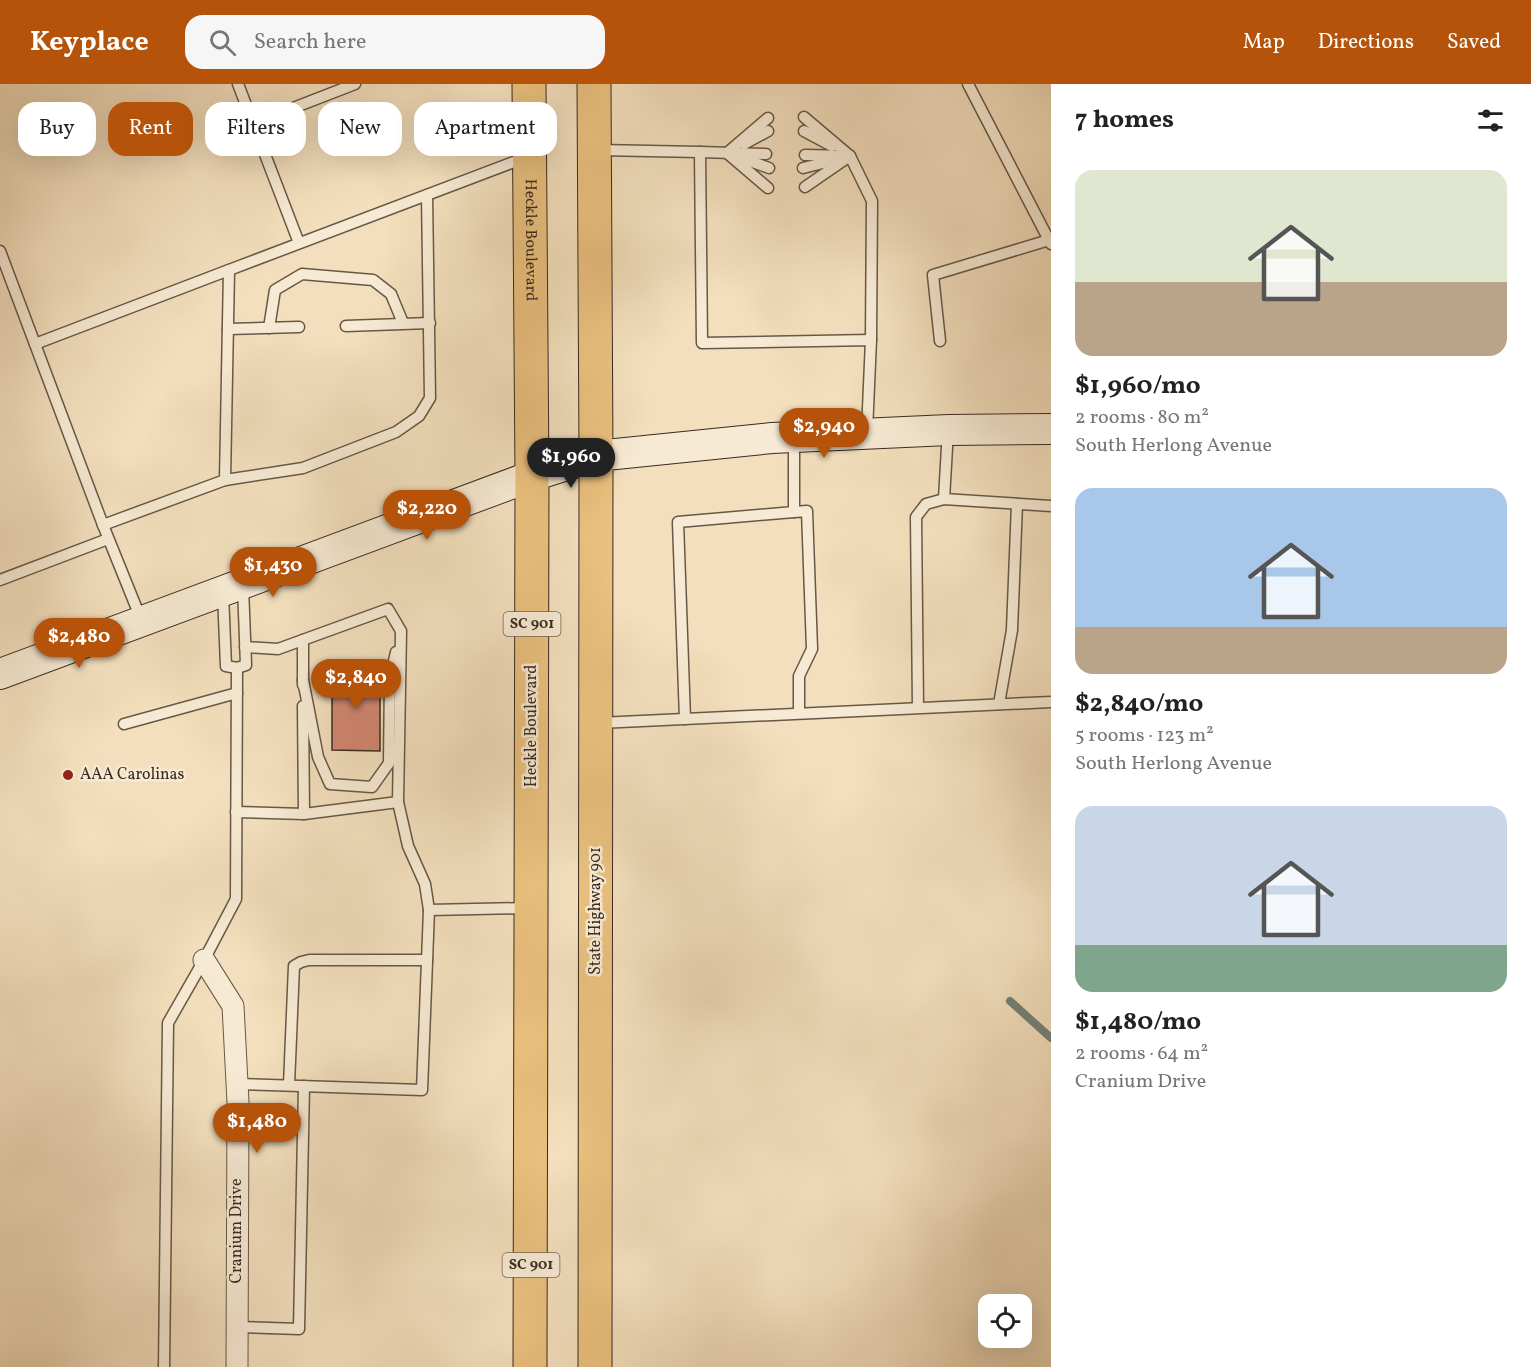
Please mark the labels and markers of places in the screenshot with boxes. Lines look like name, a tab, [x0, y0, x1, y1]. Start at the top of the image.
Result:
pin: $2,940	[775, 408, 873, 459]
pin: $1,960	[522, 438, 620, 489]
pin: $2,220	[378, 490, 476, 541]
pin: $1,430	[224, 547, 322, 598]
pin: $2,480	[30, 618, 128, 669]
pin: $2,840	[307, 659, 405, 710]
place label: AAA Carolinas	[80, 764, 185, 786]
marker: AAA Carolinas	[61, 768, 75, 782]
pin: $1,480	[208, 1103, 306, 1154]

